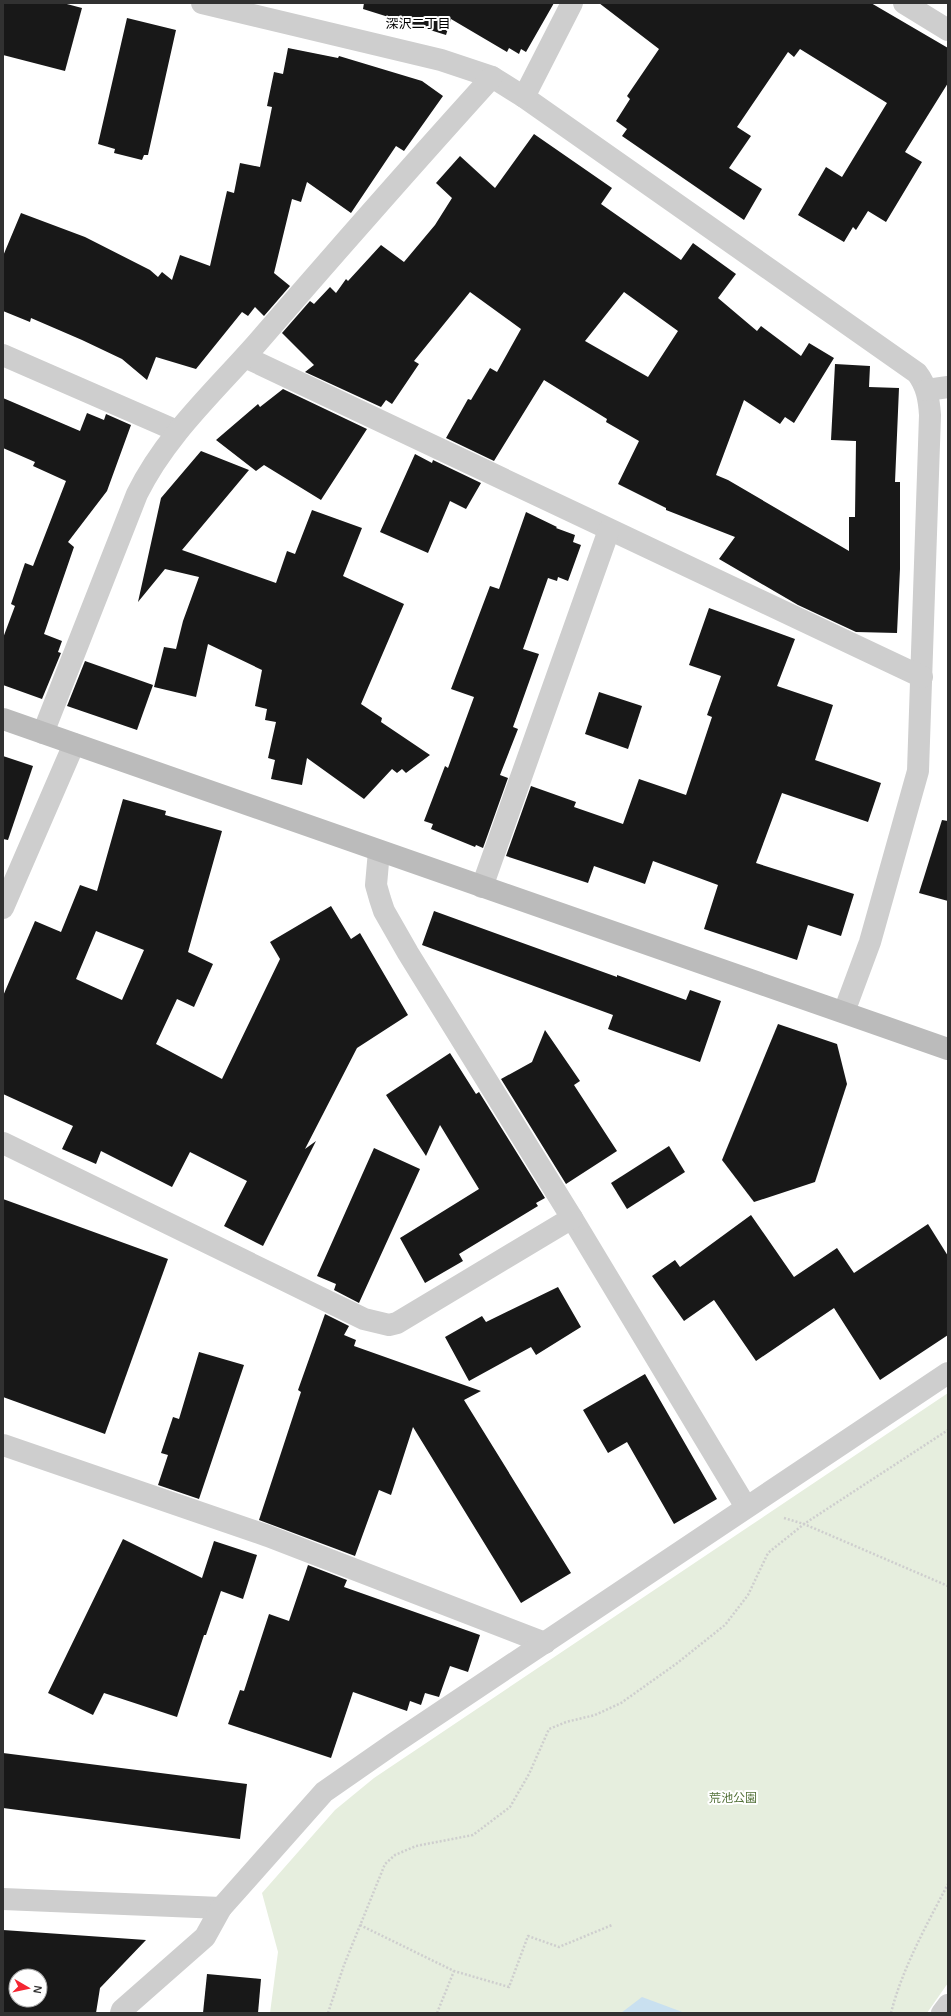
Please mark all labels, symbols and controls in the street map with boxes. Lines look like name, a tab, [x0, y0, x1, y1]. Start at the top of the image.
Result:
district label: 深沢二丁目	[385, 16, 451, 31]
park label: 荒池公園	[709, 1791, 757, 1805]
north arrow	[8, 1968, 48, 2008]
text: N	[31, 1985, 44, 1994]

